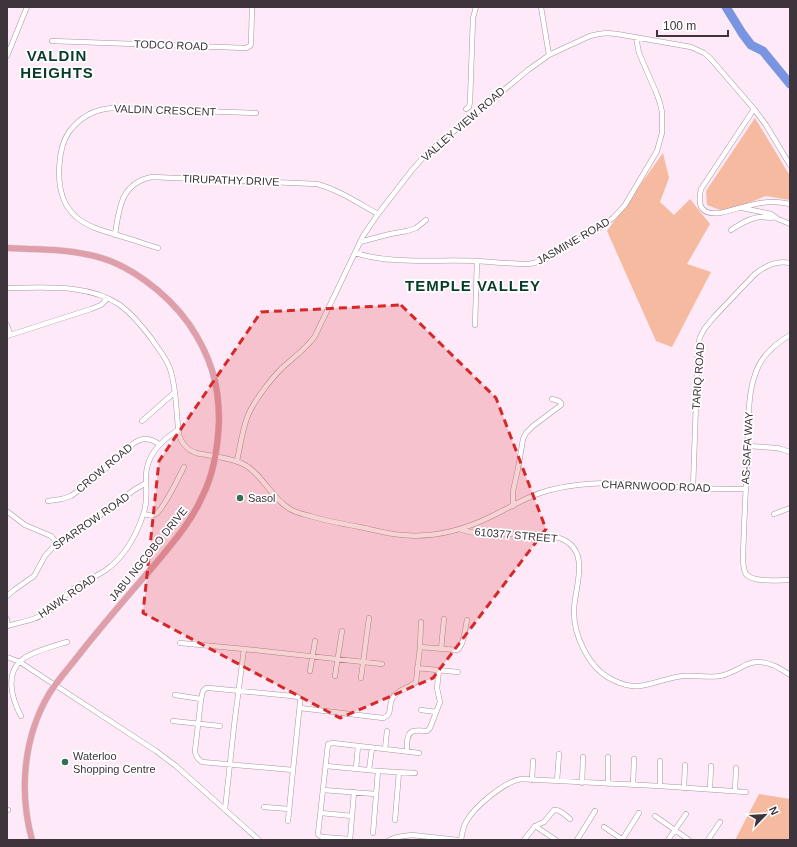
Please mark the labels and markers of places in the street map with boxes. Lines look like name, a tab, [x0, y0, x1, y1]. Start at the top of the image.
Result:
place label: Sasol	[248, 492, 276, 504]
marker: Sasol	[235, 493, 245, 503]
place label: Waterloo Shopping Centre	[73, 750, 156, 775]
marker: Waterloo Shopping Centre	[60, 757, 70, 767]

